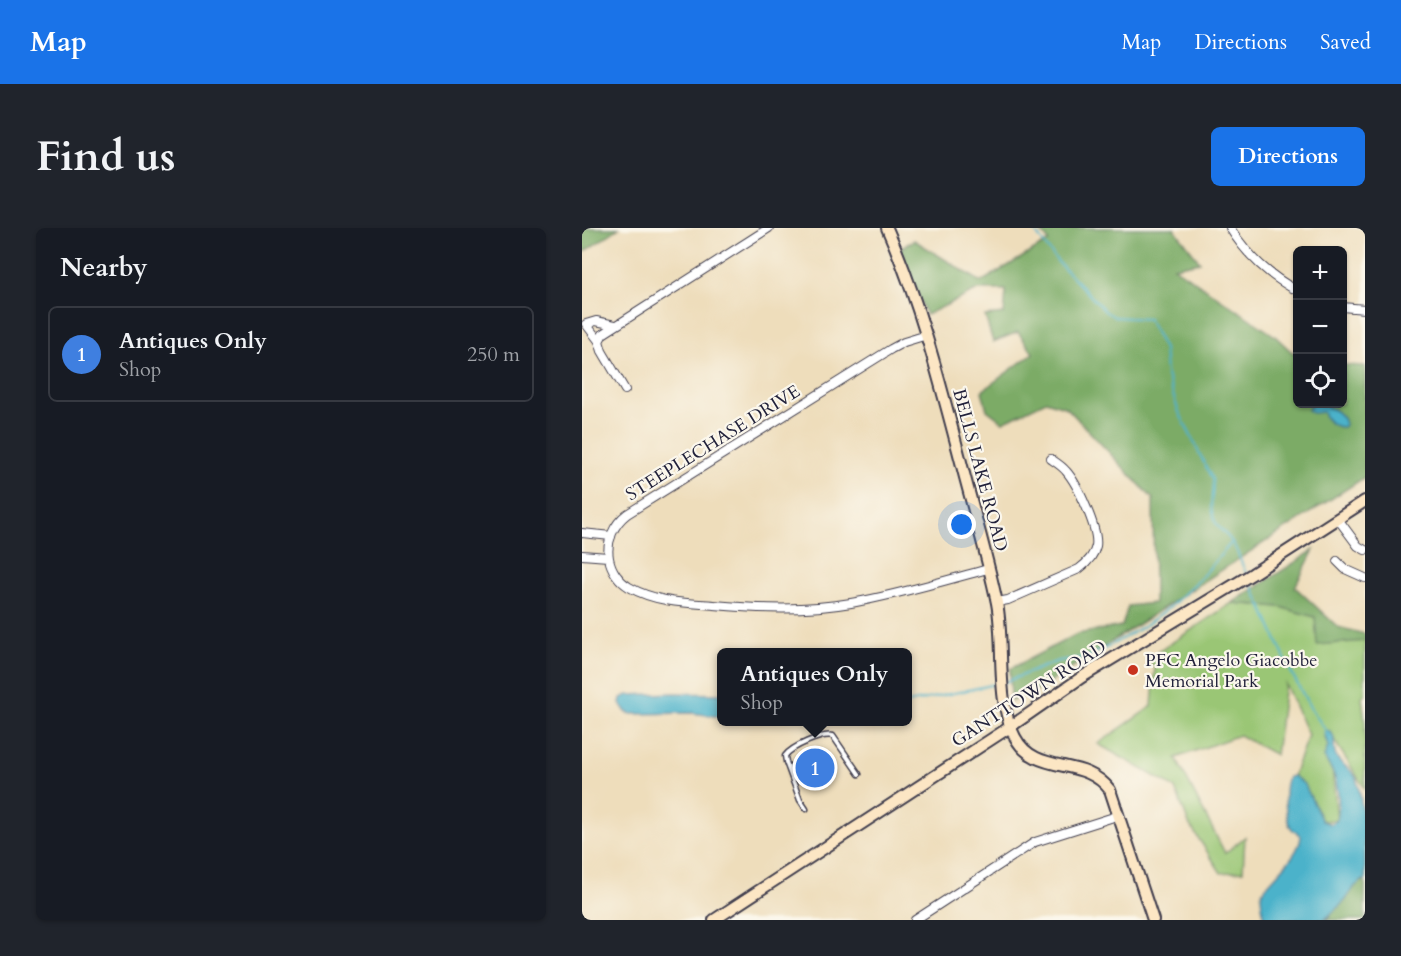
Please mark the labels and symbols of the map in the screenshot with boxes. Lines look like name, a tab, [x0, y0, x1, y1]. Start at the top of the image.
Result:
street label: STEEPLECHASE DRIVE	[621, 379, 805, 507]
street label: BELLS LAKE ROAD	[946, 386, 1014, 554]
your location	[947, 510, 976, 539]
street label: GANTTOWN ROAD	[947, 635, 1111, 753]
place label: PFC Angelo Giacobbe Memorial Park	[1145, 648, 1317, 694]
marker: PFC Angelo Giacobbe Memorial Park	[1126, 663, 1140, 677]
pin: 1	[796, 746, 834, 790]

